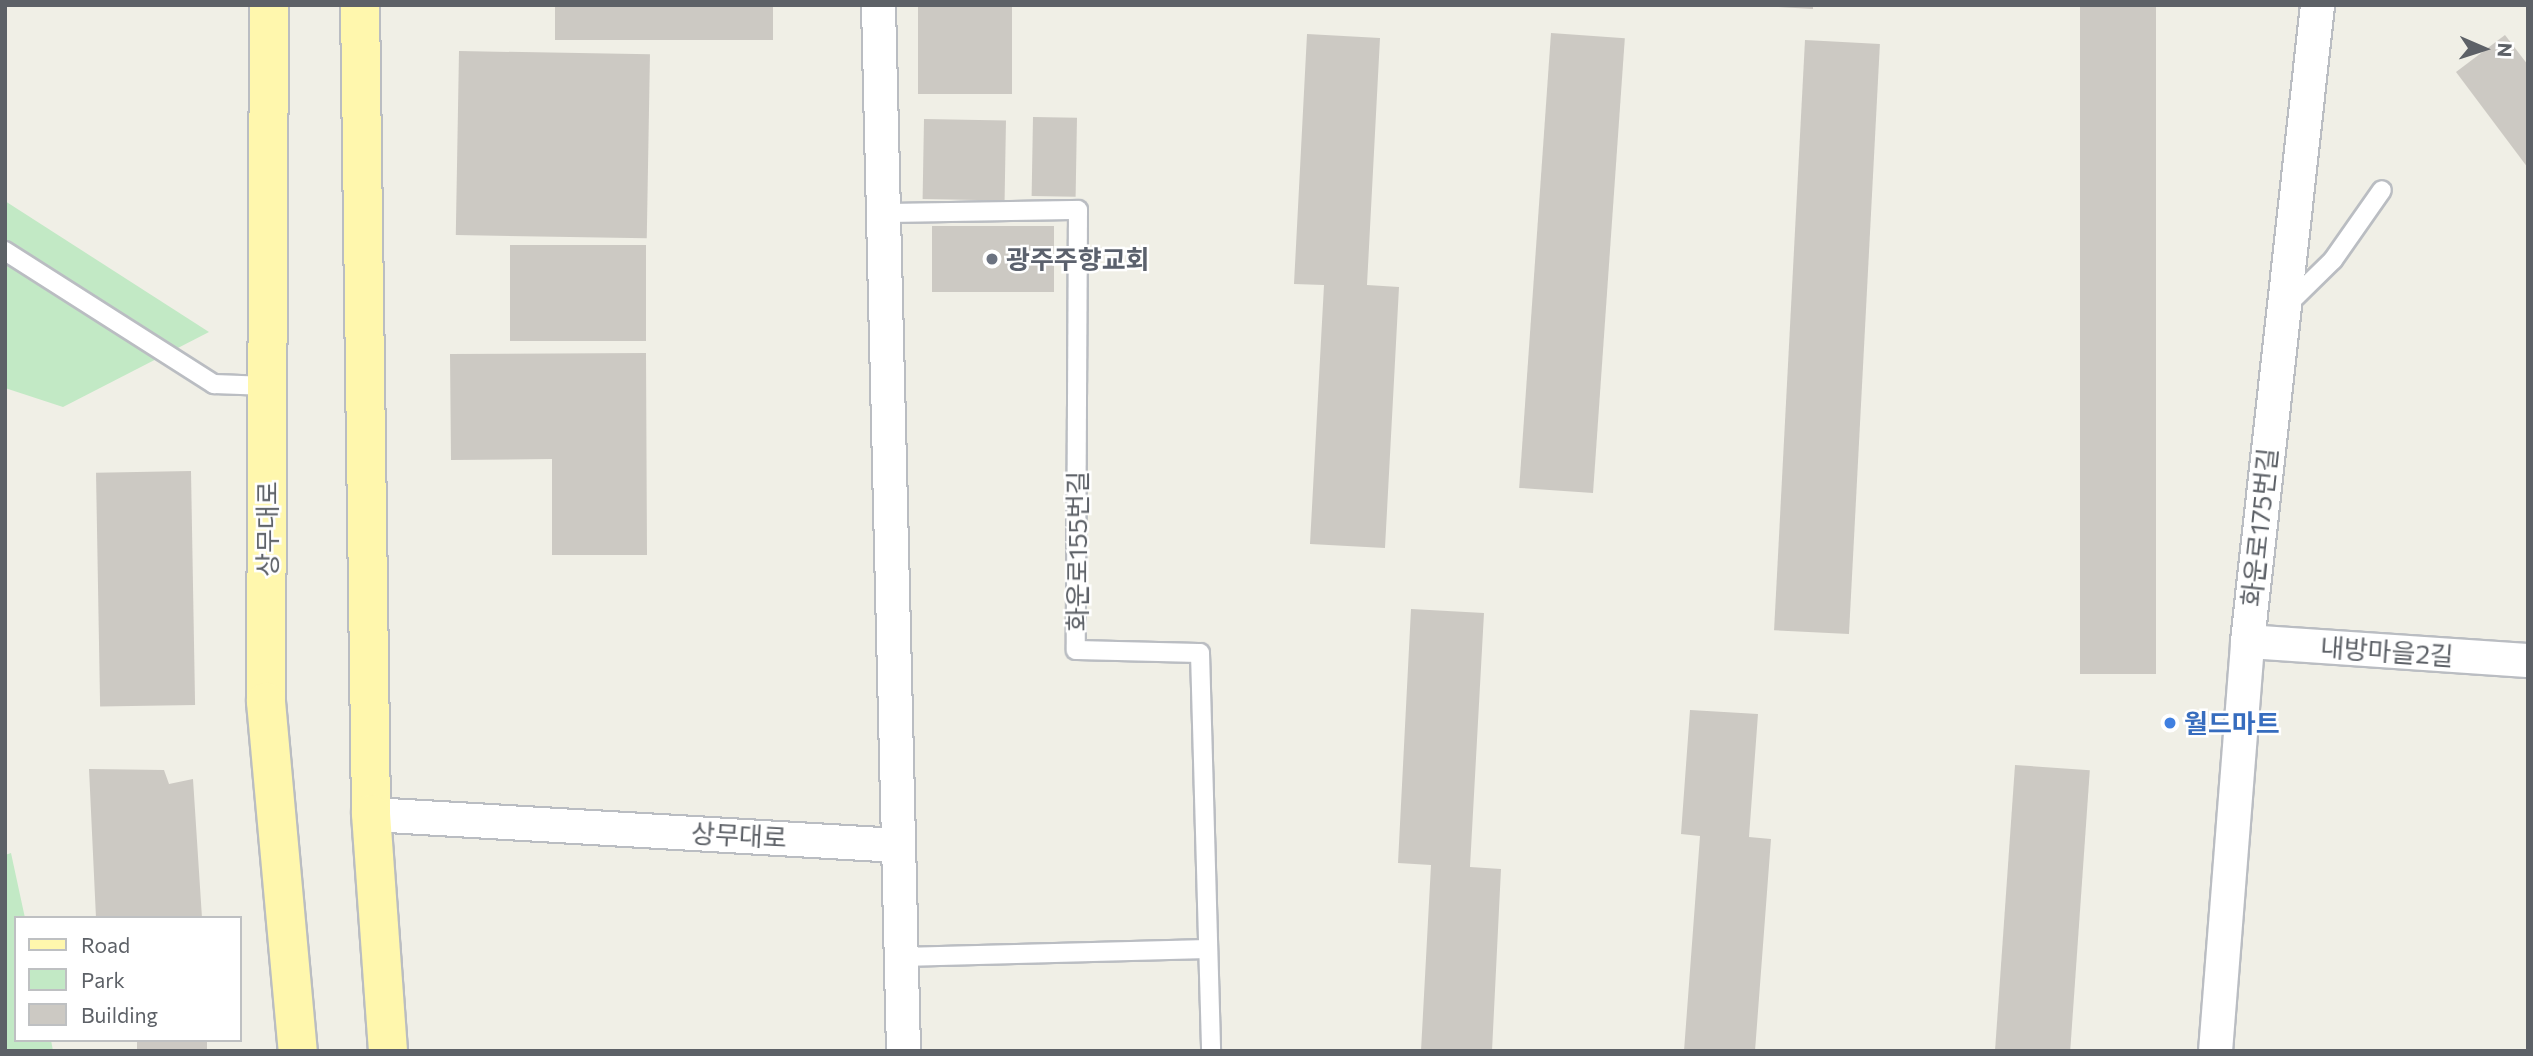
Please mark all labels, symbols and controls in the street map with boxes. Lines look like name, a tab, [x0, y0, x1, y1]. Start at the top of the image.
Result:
north arrow	[2449, 14, 2519, 84]
text: N	[2494, 42, 2517, 58]
place label: 광주주향교회	[1006, 243, 1150, 275]
marker: 광주주향교회	[984, 251, 1000, 267]
street label: 화운로175번길	[2235, 446, 2283, 608]
street label: 화운로155번길	[1061, 471, 1093, 631]
street label: 상무대로	[251, 481, 283, 577]
street label: 내방마을2길	[2319, 631, 2455, 671]
place label: 월드마트	[2184, 707, 2280, 739]
marker: 월드마트	[2162, 715, 2178, 731]
street label: 상무대로	[690, 817, 788, 853]
legend	[14, 916, 242, 1042]
text: Road	[81, 932, 130, 957]
text: Park	[81, 967, 125, 992]
text: Building	[81, 1002, 158, 1027]

